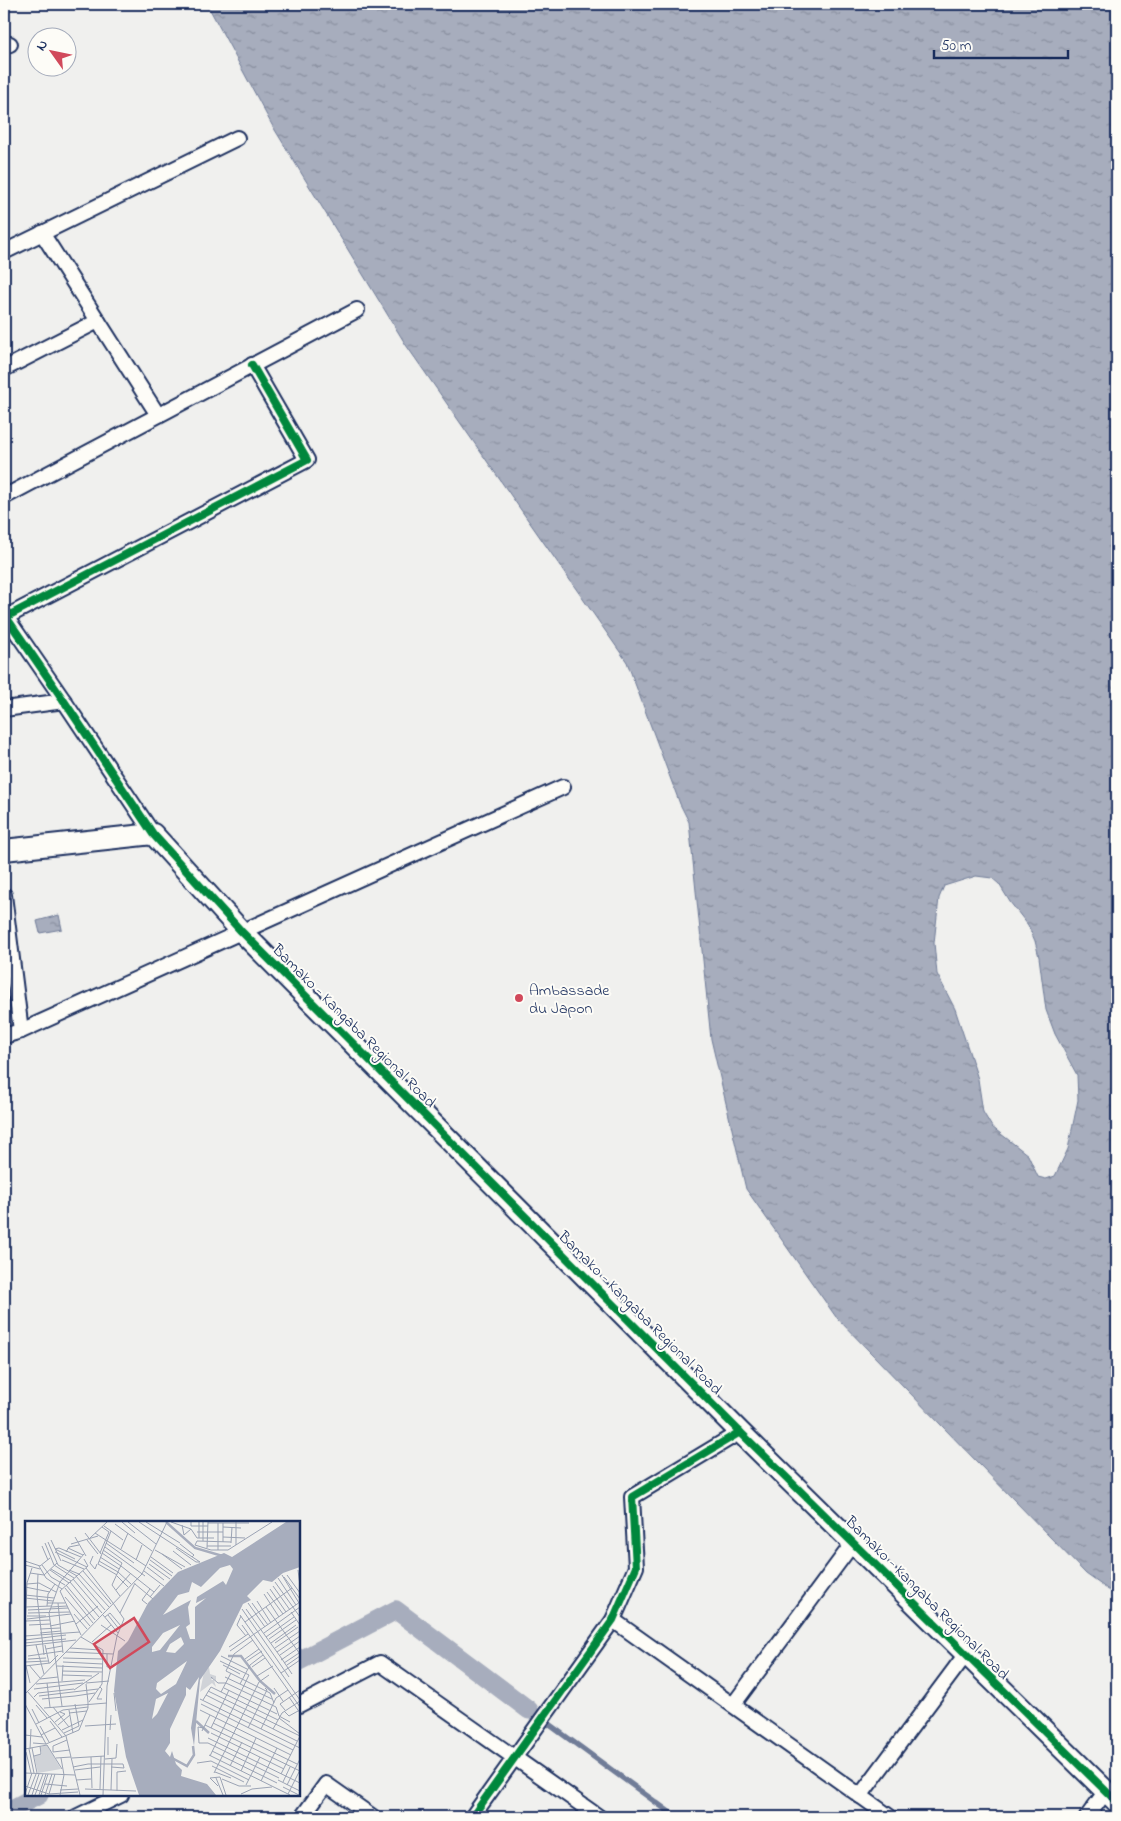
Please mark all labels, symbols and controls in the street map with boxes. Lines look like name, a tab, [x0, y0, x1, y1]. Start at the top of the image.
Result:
north arrow	[28, 28, 78, 78]
scale bar	[934, 28, 1067, 60]
text: 50 m	[941, 35, 972, 57]
text: N	[31, 36, 54, 55]
street label: Bamako - Kangaba Regional Road	[265, 938, 441, 1114]
place label: Ambassade du Japon	[529, 979, 610, 1021]
marker: Ambassade du Japon	[513, 992, 525, 1004]
street label: Bamako - Kangaba Regional Road	[551, 1225, 727, 1401]
street label: Bamako - Kangaba Regional Road	[838, 1510, 1014, 1686]
inset map	[25, 1521, 300, 1796]

